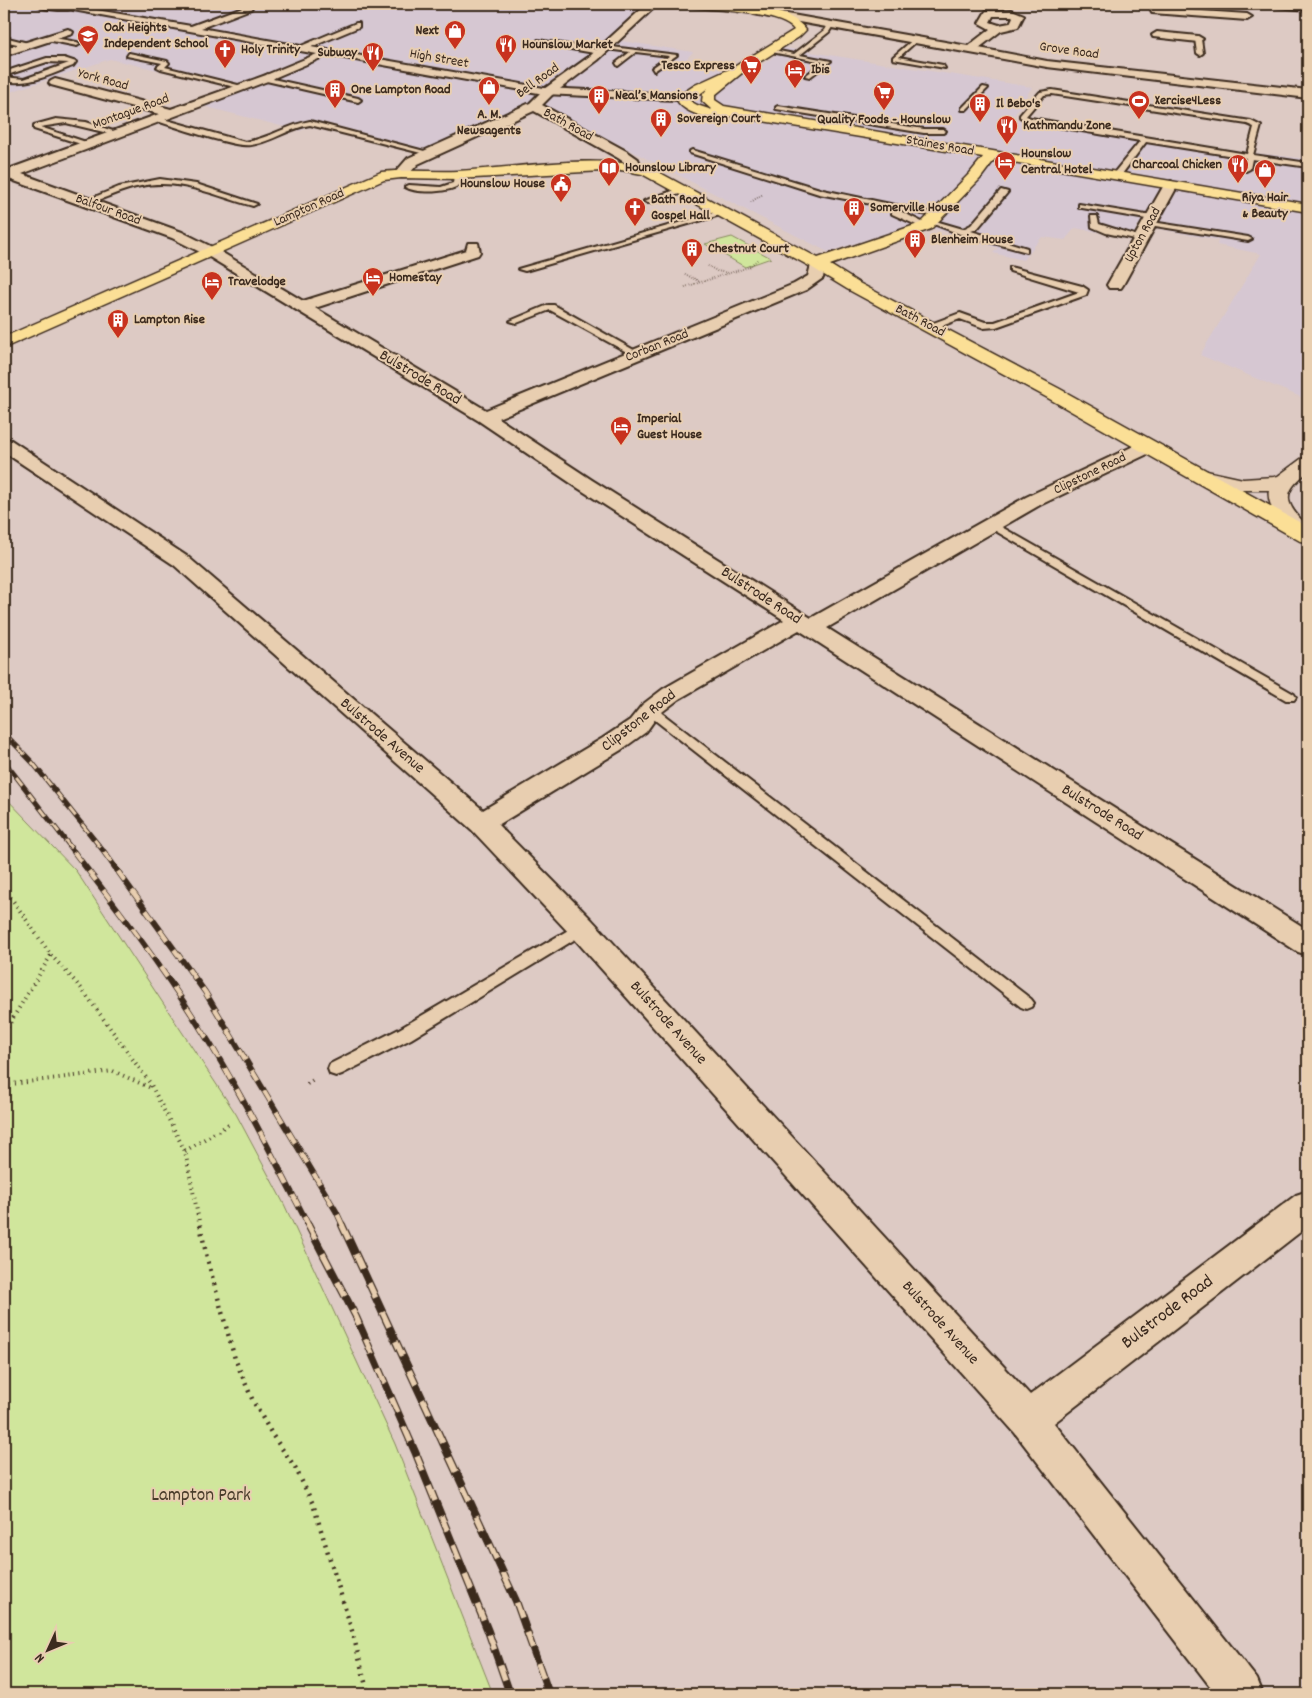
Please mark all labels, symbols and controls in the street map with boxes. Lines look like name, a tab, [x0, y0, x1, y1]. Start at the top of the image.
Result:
place label: Oak Heights Independent School	[104, 18, 209, 54]
shop icon: Next	[443, 19, 467, 50]
place label: Next	[416, 21, 440, 41]
school or university icon: Oak Heights Independent School	[76, 24, 100, 55]
restaurant icon: Hounslow Market	[494, 33, 518, 64]
place label: Hounslow Market	[522, 35, 613, 55]
street label: Grove Road	[1038, 37, 1100, 65]
church icon: Holy Trinity	[213, 38, 237, 69]
place label: Holy Trinity	[241, 40, 301, 60]
restaurant icon: Subway	[361, 41, 385, 72]
place label: Subway	[317, 43, 358, 63]
street label: High Street	[408, 44, 470, 74]
supermarket icon: Tesco Express	[739, 54, 763, 85]
place label: Tesco Express	[661, 56, 735, 76]
hotel icon: Ibis	[783, 58, 807, 89]
street label: Bell Road	[512, 59, 564, 103]
place label: Ibis	[811, 60, 830, 80]
street label: York Road	[75, 64, 131, 96]
shop icon: A. M. Newsagents	[477, 75, 501, 106]
building icon: One Lampton Road	[323, 78, 347, 109]
place label: One Lampton Road	[351, 80, 451, 100]
supermarket icon: Quality Foods - Hounslow	[872, 80, 896, 111]
building icon: Neal’s Mansions	[587, 84, 611, 115]
place label: Neal’s Mansions	[615, 86, 698, 106]
street label: Montague Road	[90, 89, 172, 135]
sports icon: Xercise4Less	[1127, 89, 1151, 120]
place label: Xercise4Less	[1155, 91, 1221, 111]
building icon: Il Bebo's	[968, 92, 992, 123]
place label: Il Bebo's	[996, 94, 1041, 114]
street label: Bath Road	[539, 103, 597, 147]
place label: A. M. Newsagents	[457, 105, 521, 141]
building icon: Sovereign Court	[649, 107, 673, 138]
place label: Sovereign Court	[677, 109, 761, 129]
place label: Quality Foods - Hounslow	[817, 110, 951, 130]
restaurant icon: Kathmandu Zone	[995, 114, 1019, 145]
place label: Kathmandu Zone	[1023, 116, 1111, 136]
street label: Staines Road	[905, 130, 975, 162]
place label: Hounslow Central Hotel	[1021, 144, 1093, 180]
hotel icon: Hounslow Central Hotel	[993, 150, 1017, 181]
restaurant icon: Charcoal Chicken	[1226, 153, 1250, 184]
place label: Charcoal Chicken	[1132, 155, 1223, 175]
library icon: Hounslow Library	[597, 156, 621, 187]
place label: Hounslow Library	[625, 158, 717, 178]
shop icon: Riya Hair & Beauty	[1253, 158, 1277, 189]
public building icon: Hounslow House	[549, 172, 573, 203]
place label: Hounslow House	[460, 174, 545, 194]
street label: Lampton Road	[270, 183, 348, 233]
place label: Riya Hair & Beauty	[1242, 188, 1289, 224]
street label: Balfour Road	[72, 189, 144, 231]
place label: Bath Road Gospel Hall	[651, 190, 710, 226]
church icon: Bath Road Gospel Hall	[623, 196, 647, 227]
building icon: Somerville House	[842, 196, 866, 227]
place label: Somerville House	[870, 198, 959, 218]
street label: Upton Road	[1120, 204, 1166, 266]
building icon: Blenheim House	[903, 228, 927, 259]
place label: Blenheim House	[931, 230, 1013, 250]
building icon: Chestnut Court	[680, 237, 704, 268]
place label: Chestnut Court	[708, 239, 790, 259]
hotel icon: Homestay	[361, 266, 385, 297]
place label: Homestay	[389, 268, 443, 288]
hotel icon: Travelodge	[200, 270, 224, 301]
place label: Travelodge	[228, 272, 286, 292]
street label: Bath Road	[891, 299, 949, 343]
building icon: Lampton Rise	[106, 308, 130, 339]
place label: Lampton Rise	[134, 310, 205, 330]
street label: Corban Road	[622, 324, 692, 368]
street label: Bulstrode Road	[375, 344, 465, 412]
place label: Imperial Guest House	[637, 409, 702, 445]
hotel icon: Imperial Guest House	[609, 415, 633, 446]
street label: Clipstone Road	[1050, 448, 1130, 500]
street label: Bulstrode Road	[716, 561, 806, 631]
street label: Clipstone Road	[597, 684, 681, 758]
street label: Bulstrode Avenue	[334, 693, 430, 779]
street label: Bulstrode Road	[1057, 779, 1147, 847]
street label: Bulstrode Avenue	[624, 976, 712, 1070]
street label: Bulstrode Road	[1116, 1269, 1220, 1357]
street label: Bulstrode Avenue	[896, 1276, 984, 1370]
park label: Lampton Park	[151, 1483, 251, 1510]
north arrow	[22, 1626, 72, 1676]
text: N	[30, 1648, 50, 1667]

